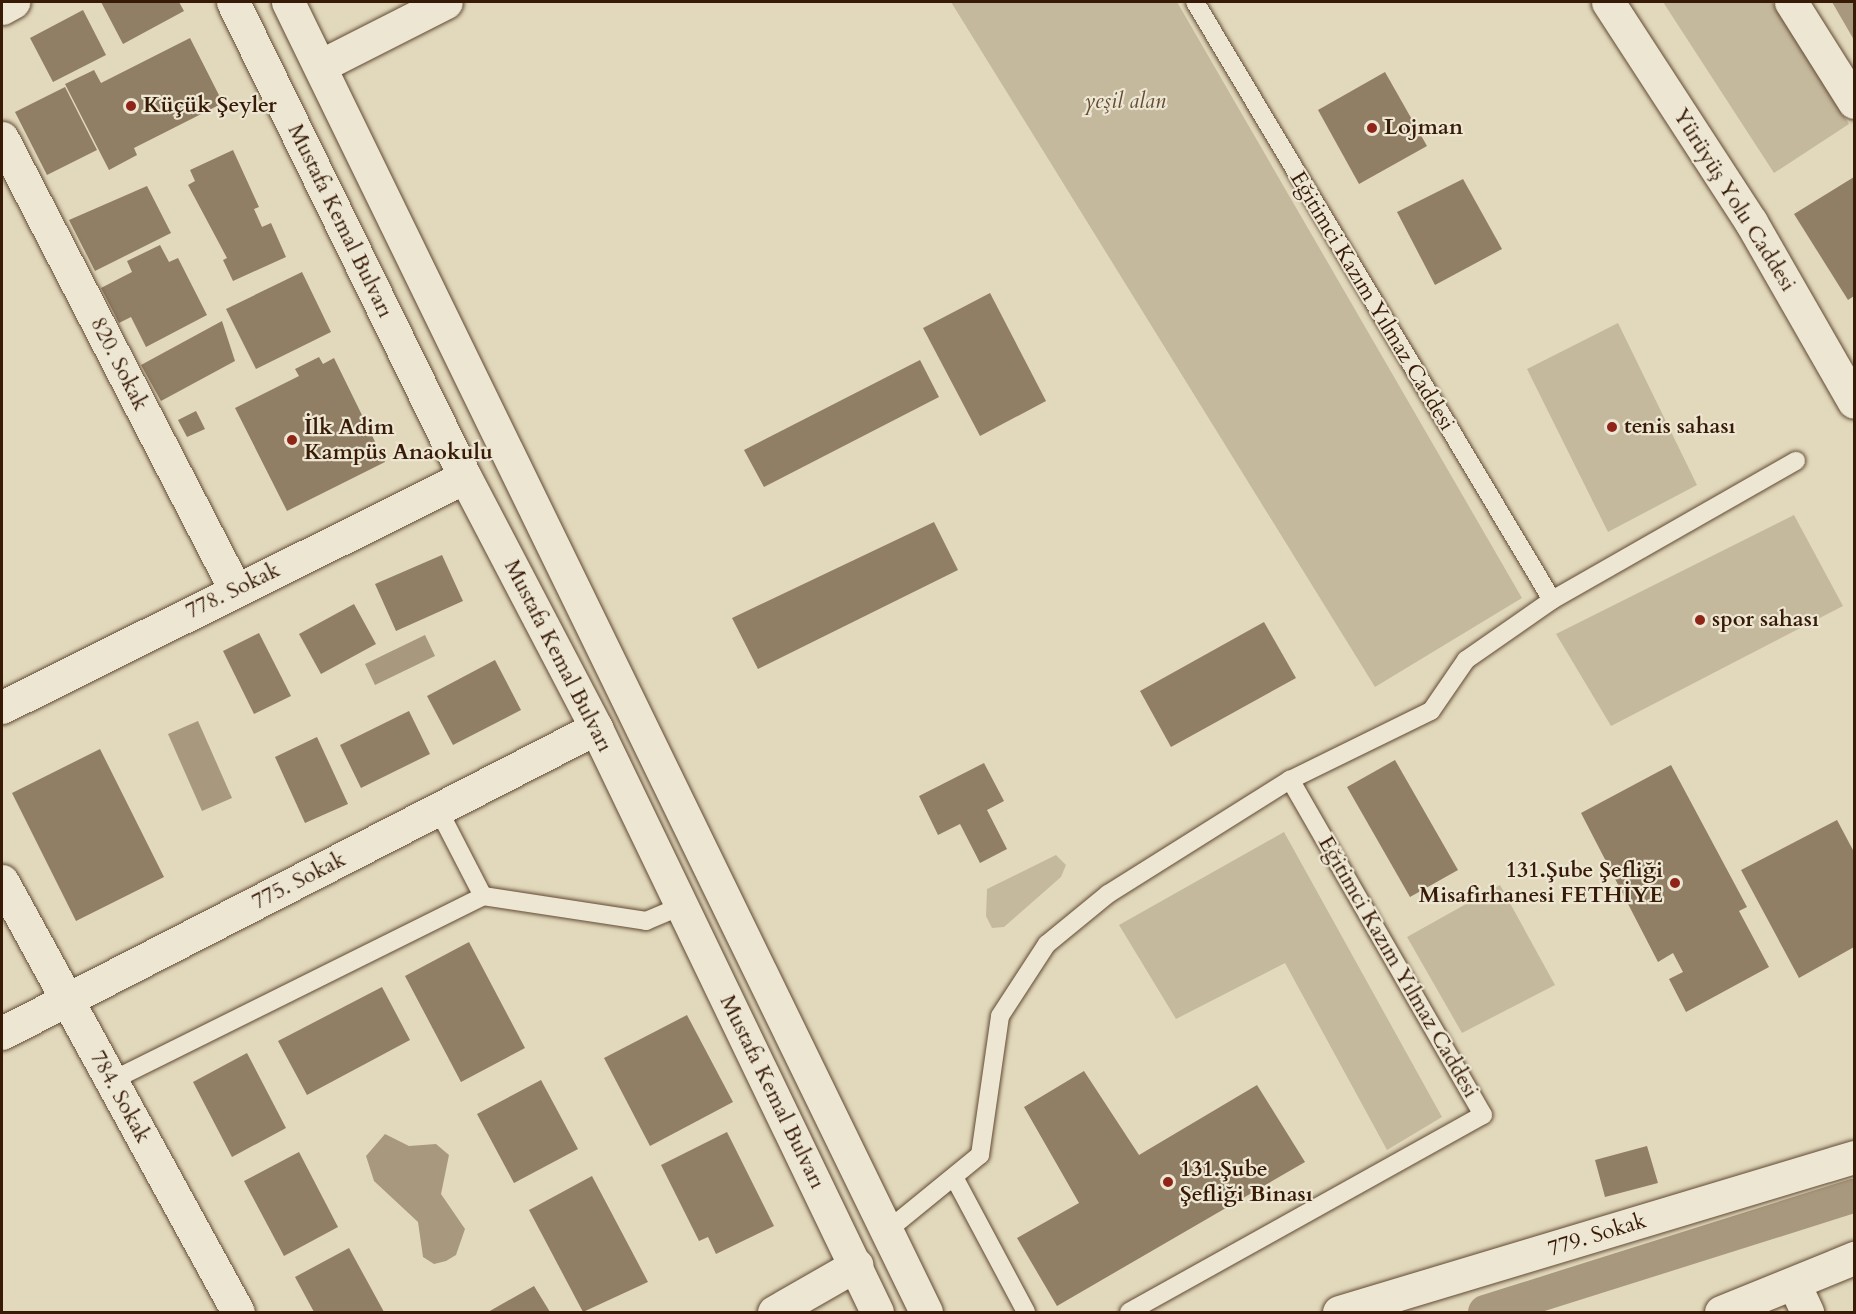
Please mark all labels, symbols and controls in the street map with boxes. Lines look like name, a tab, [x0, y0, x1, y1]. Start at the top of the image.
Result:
park label: yeşil alan	[1084, 89, 1166, 115]
place label: Küçük Şeyler	[143, 93, 277, 119]
marker: Küçük Şeyler	[124, 99, 138, 113]
street label: Yürüyüş Yolu Caddesi	[1667, 104, 1801, 296]
place label: Lojman	[1384, 115, 1463, 141]
street label: Mustafa Kemal Bulvarı	[282, 120, 398, 322]
marker: Lojman	[1365, 121, 1379, 135]
street label: Eğitimci Kazım Yılmaz Caddesi	[1284, 167, 1460, 435]
street label: 820. Sokak	[84, 313, 154, 415]
place label: İlk Adim Kampüs Anaokulu	[304, 414, 493, 466]
place label: tenis sahası	[1624, 414, 1736, 440]
marker: tenis sahası	[1605, 420, 1619, 434]
marker: İlk Adim Kampüs Anaokulu	[285, 433, 299, 447]
street label: Mustafa Kemal Bulvarı	[498, 555, 618, 757]
street label: 778. Sokak	[182, 557, 284, 625]
place label: spor sahası	[1712, 607, 1819, 633]
marker: spor sahası	[1693, 613, 1707, 627]
street label: Eğitimci Kazım Yılmaz Caddesi	[1312, 831, 1484, 1103]
street label: 775. Sokak	[248, 846, 350, 916]
place label: 131.Şube Şefliği Misafirhanesi FETHİYE	[1419, 857, 1663, 908]
marker: 131.Şube Şefliği Misafirhanesi FETHİYE	[1668, 876, 1682, 890]
street label: Mustafa Kemal Bulvarı	[714, 991, 830, 1193]
street label: 784. Sokak	[84, 1046, 156, 1148]
place label: 131.Şube Şefliği Binası	[1180, 1156, 1313, 1208]
marker: 131.Şube Şefliği Binası	[1161, 1175, 1175, 1189]
street label: 779. Sokak	[1545, 1208, 1649, 1262]

